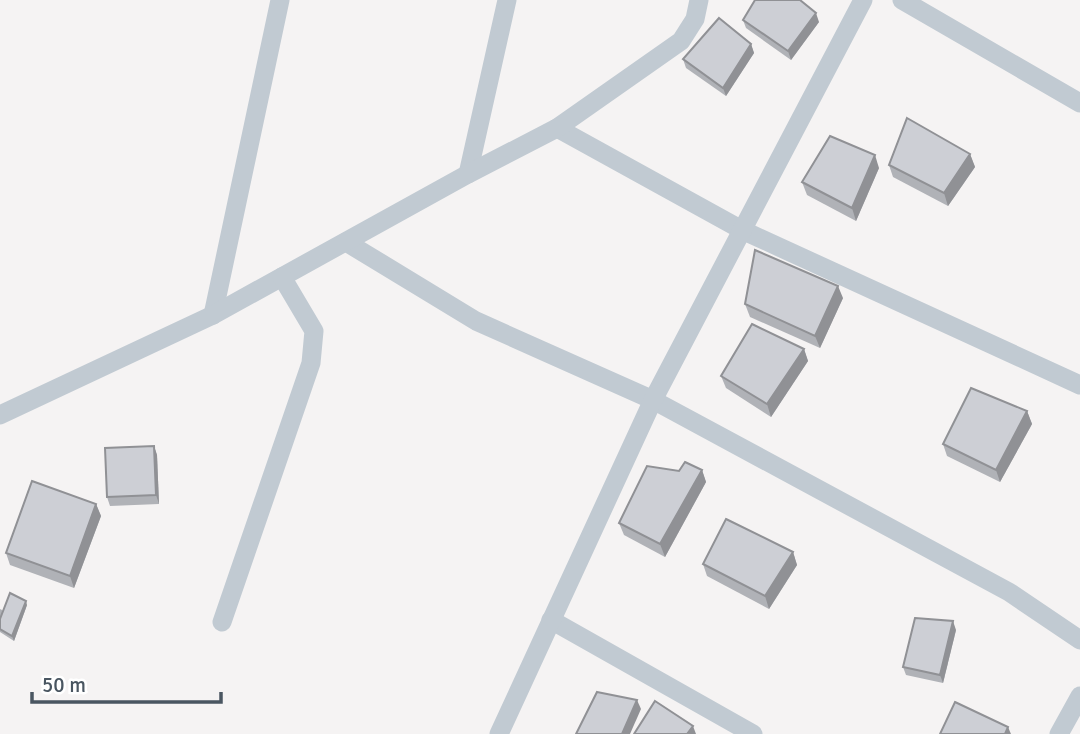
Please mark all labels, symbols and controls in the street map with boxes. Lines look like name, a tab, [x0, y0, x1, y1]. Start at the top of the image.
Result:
scale bar	[32, 660, 220, 704]
text: 50 m	[42, 672, 86, 698]

